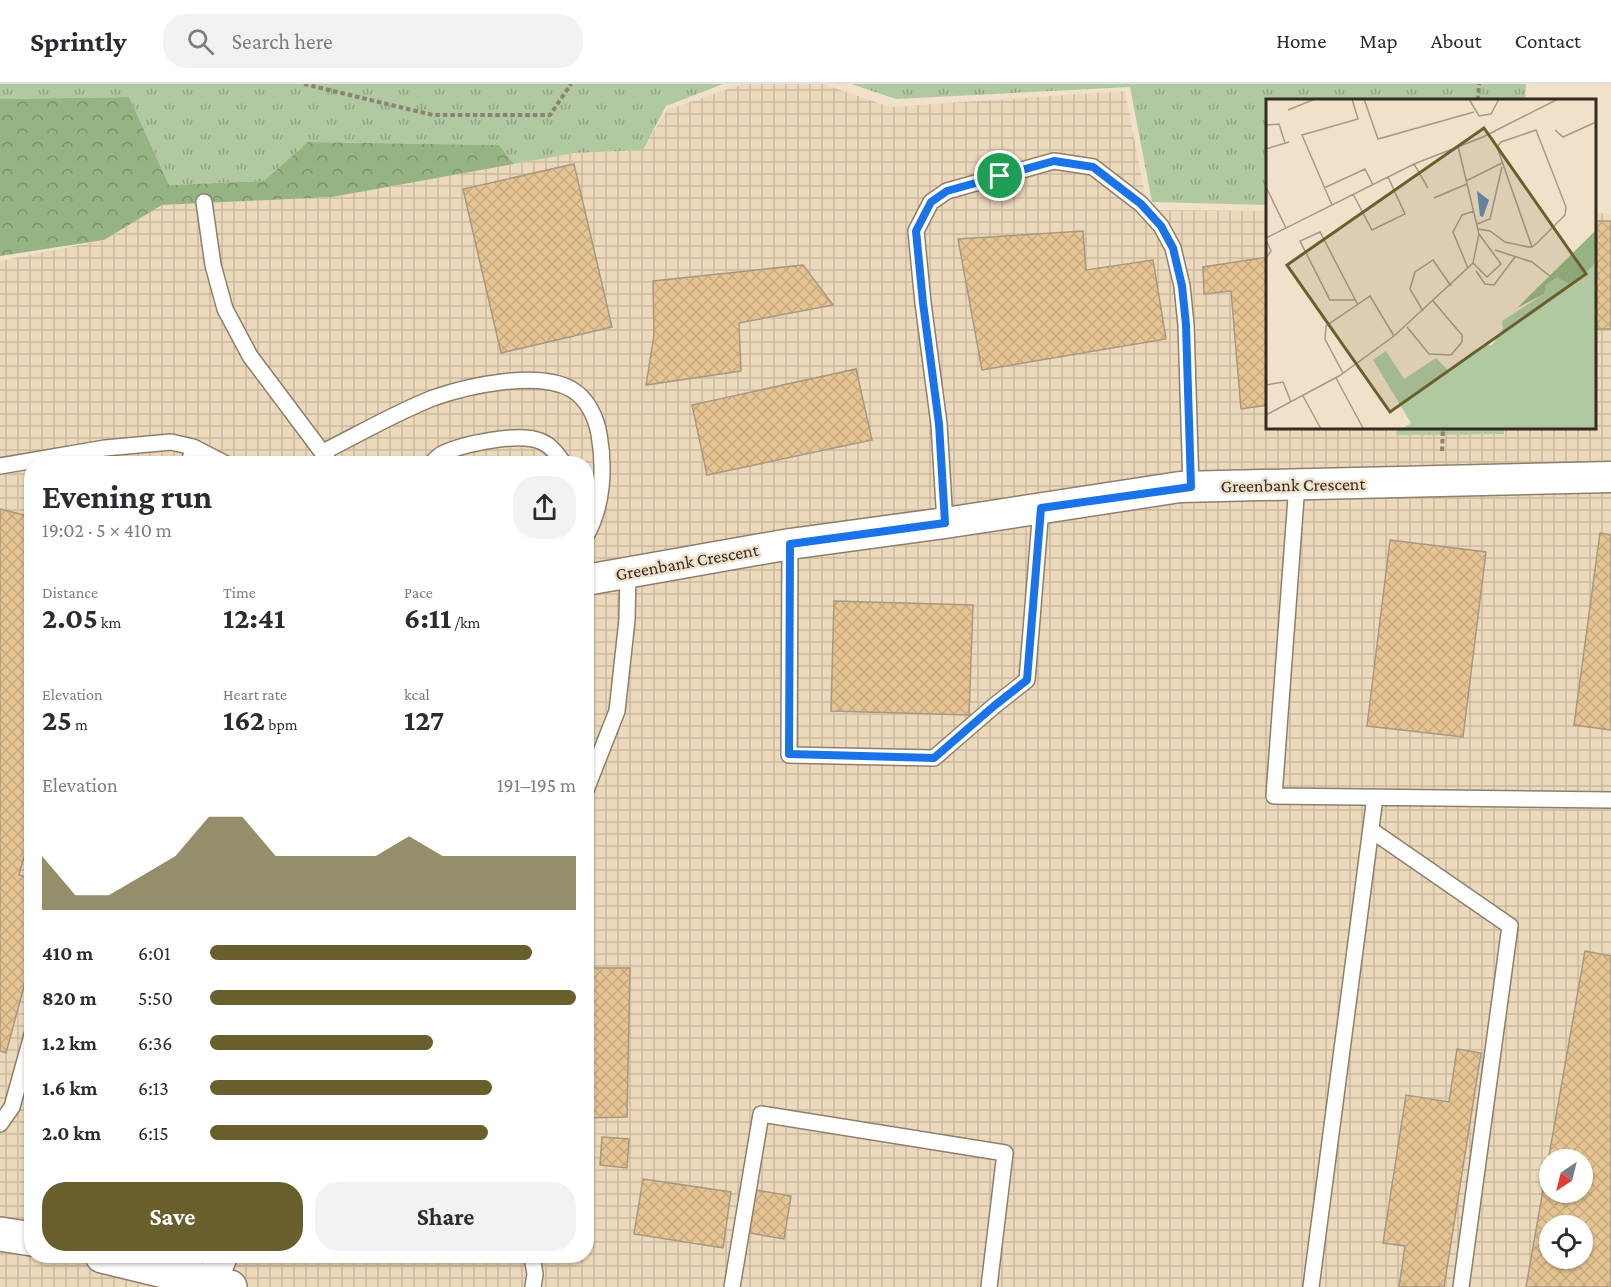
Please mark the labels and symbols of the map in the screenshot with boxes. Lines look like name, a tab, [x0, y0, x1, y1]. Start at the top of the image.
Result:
inset map	[1266, 99, 1596, 429]
pin	[974, 150, 1025, 201]
street label: Greenbank Crescent	[1221, 474, 1367, 496]
street label: Greenbank Crescent	[614, 539, 761, 584]
north arrow	[1539, 1149, 1593, 1203]

